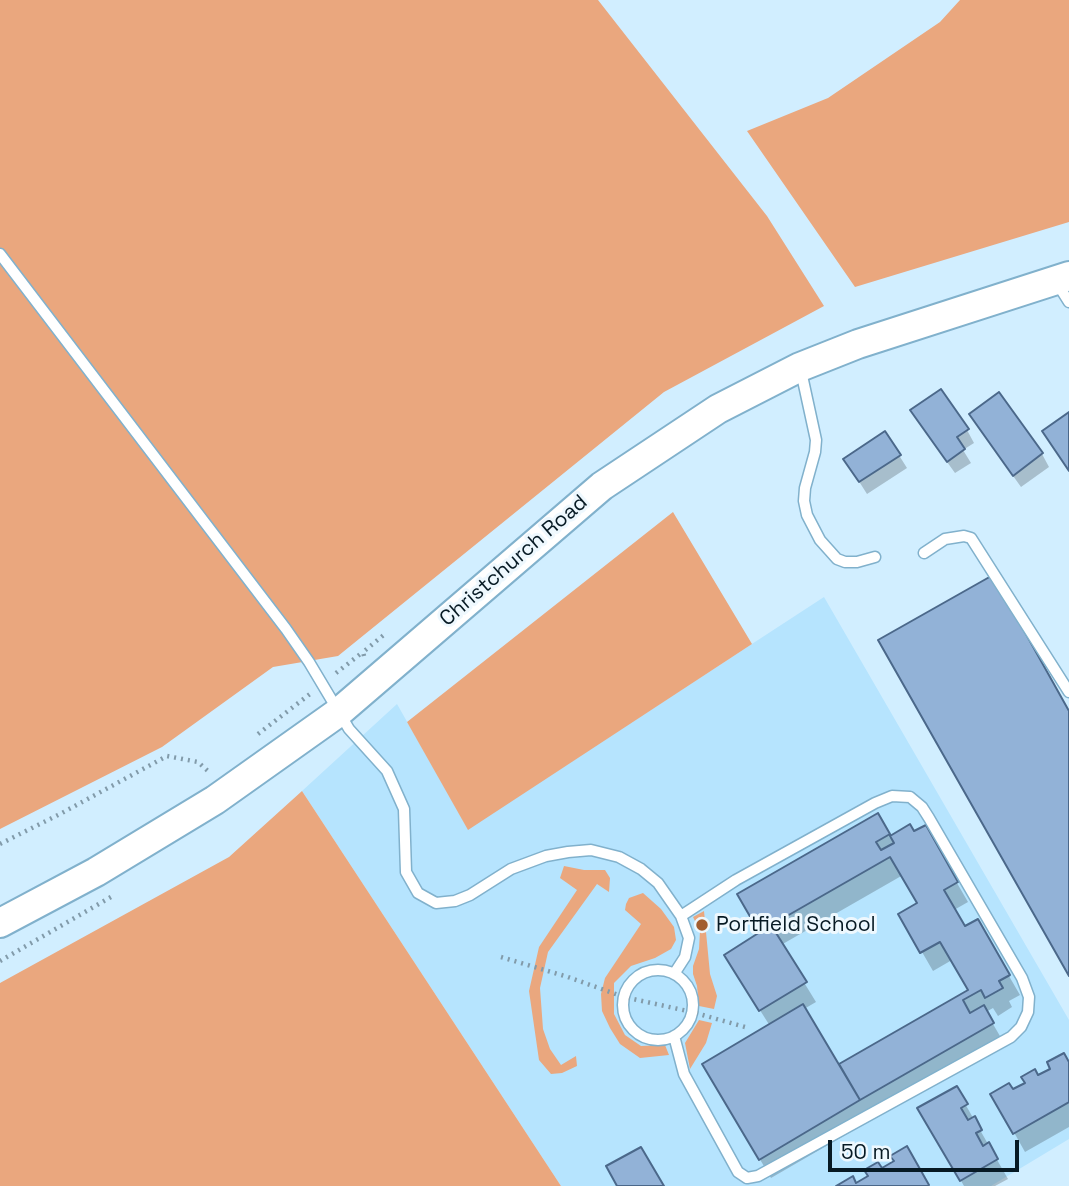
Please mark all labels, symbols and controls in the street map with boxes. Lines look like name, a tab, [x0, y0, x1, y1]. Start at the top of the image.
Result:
street label: Christchurch Road	[435, 490, 593, 632]
place label: Portfield School	[716, 912, 876, 938]
marker: Portfield School	[694, 917, 710, 933]
scale bar	[831, 1126, 1022, 1170]
text: 50 m	[841, 1138, 891, 1165]

